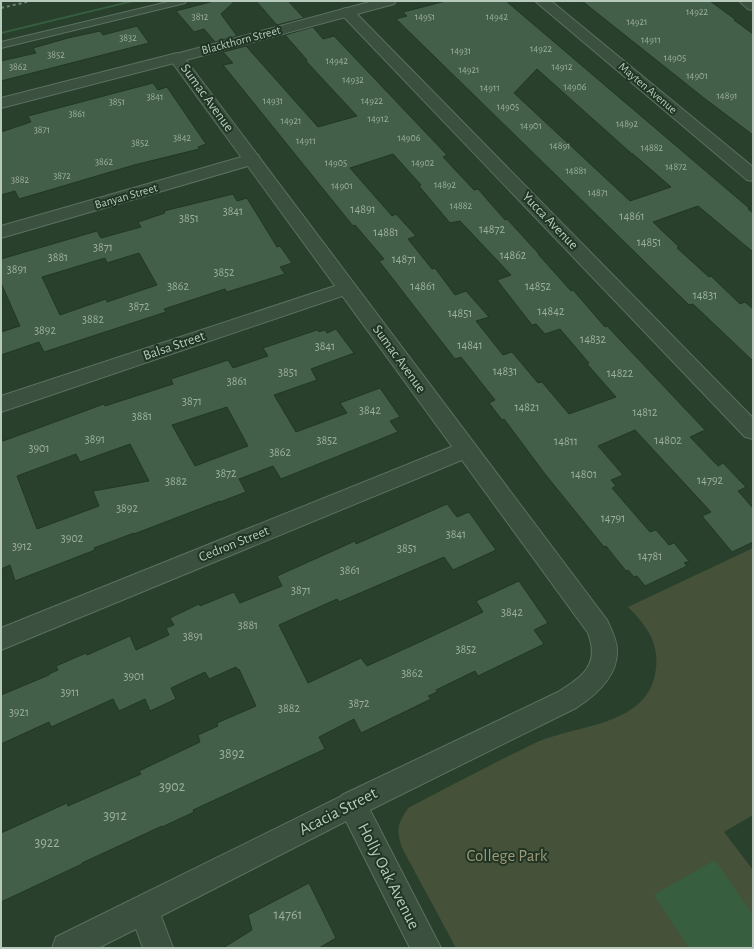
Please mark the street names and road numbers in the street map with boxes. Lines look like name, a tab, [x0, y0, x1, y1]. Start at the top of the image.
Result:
street label: Blackthorn Street	[200, 24, 282, 56]
street label: Mayten Avenue	[616, 60, 680, 117]
street label: Sumac Avenue	[178, 62, 236, 134]
street label: Banyan Street	[93, 181, 159, 212]
street label: Yucca Avenue	[519, 190, 581, 252]
street label: Sumac Avenue	[370, 323, 428, 395]
street label: Balsa Street	[141, 329, 207, 363]
street label: Cedron Street	[197, 523, 272, 564]
street label: Acacia Street	[296, 784, 380, 838]
street label: Holly Oak Avenue	[354, 820, 423, 933]

